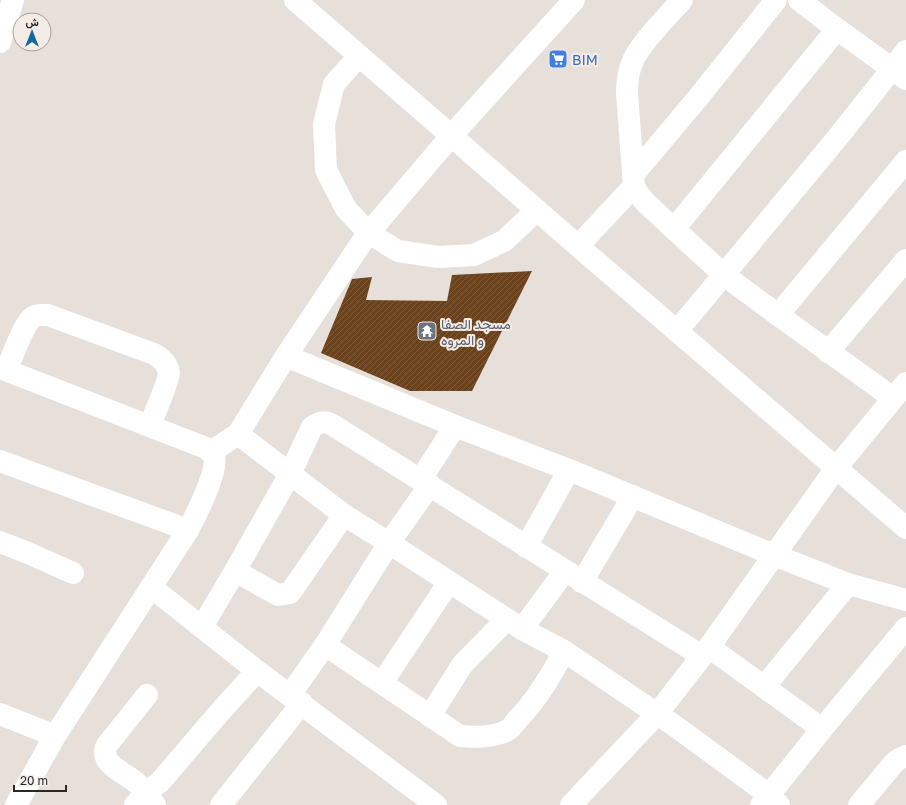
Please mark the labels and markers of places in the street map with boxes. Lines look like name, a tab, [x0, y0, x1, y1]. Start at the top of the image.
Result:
supermarket icon: BIM	[547, 48, 569, 70]
place label: BIM	[572, 51, 598, 68]
place label: مسجد الصفا و المروه	[441, 315, 511, 349]
temple icon: مسجد الصفا و المروه	[416, 320, 438, 342]

